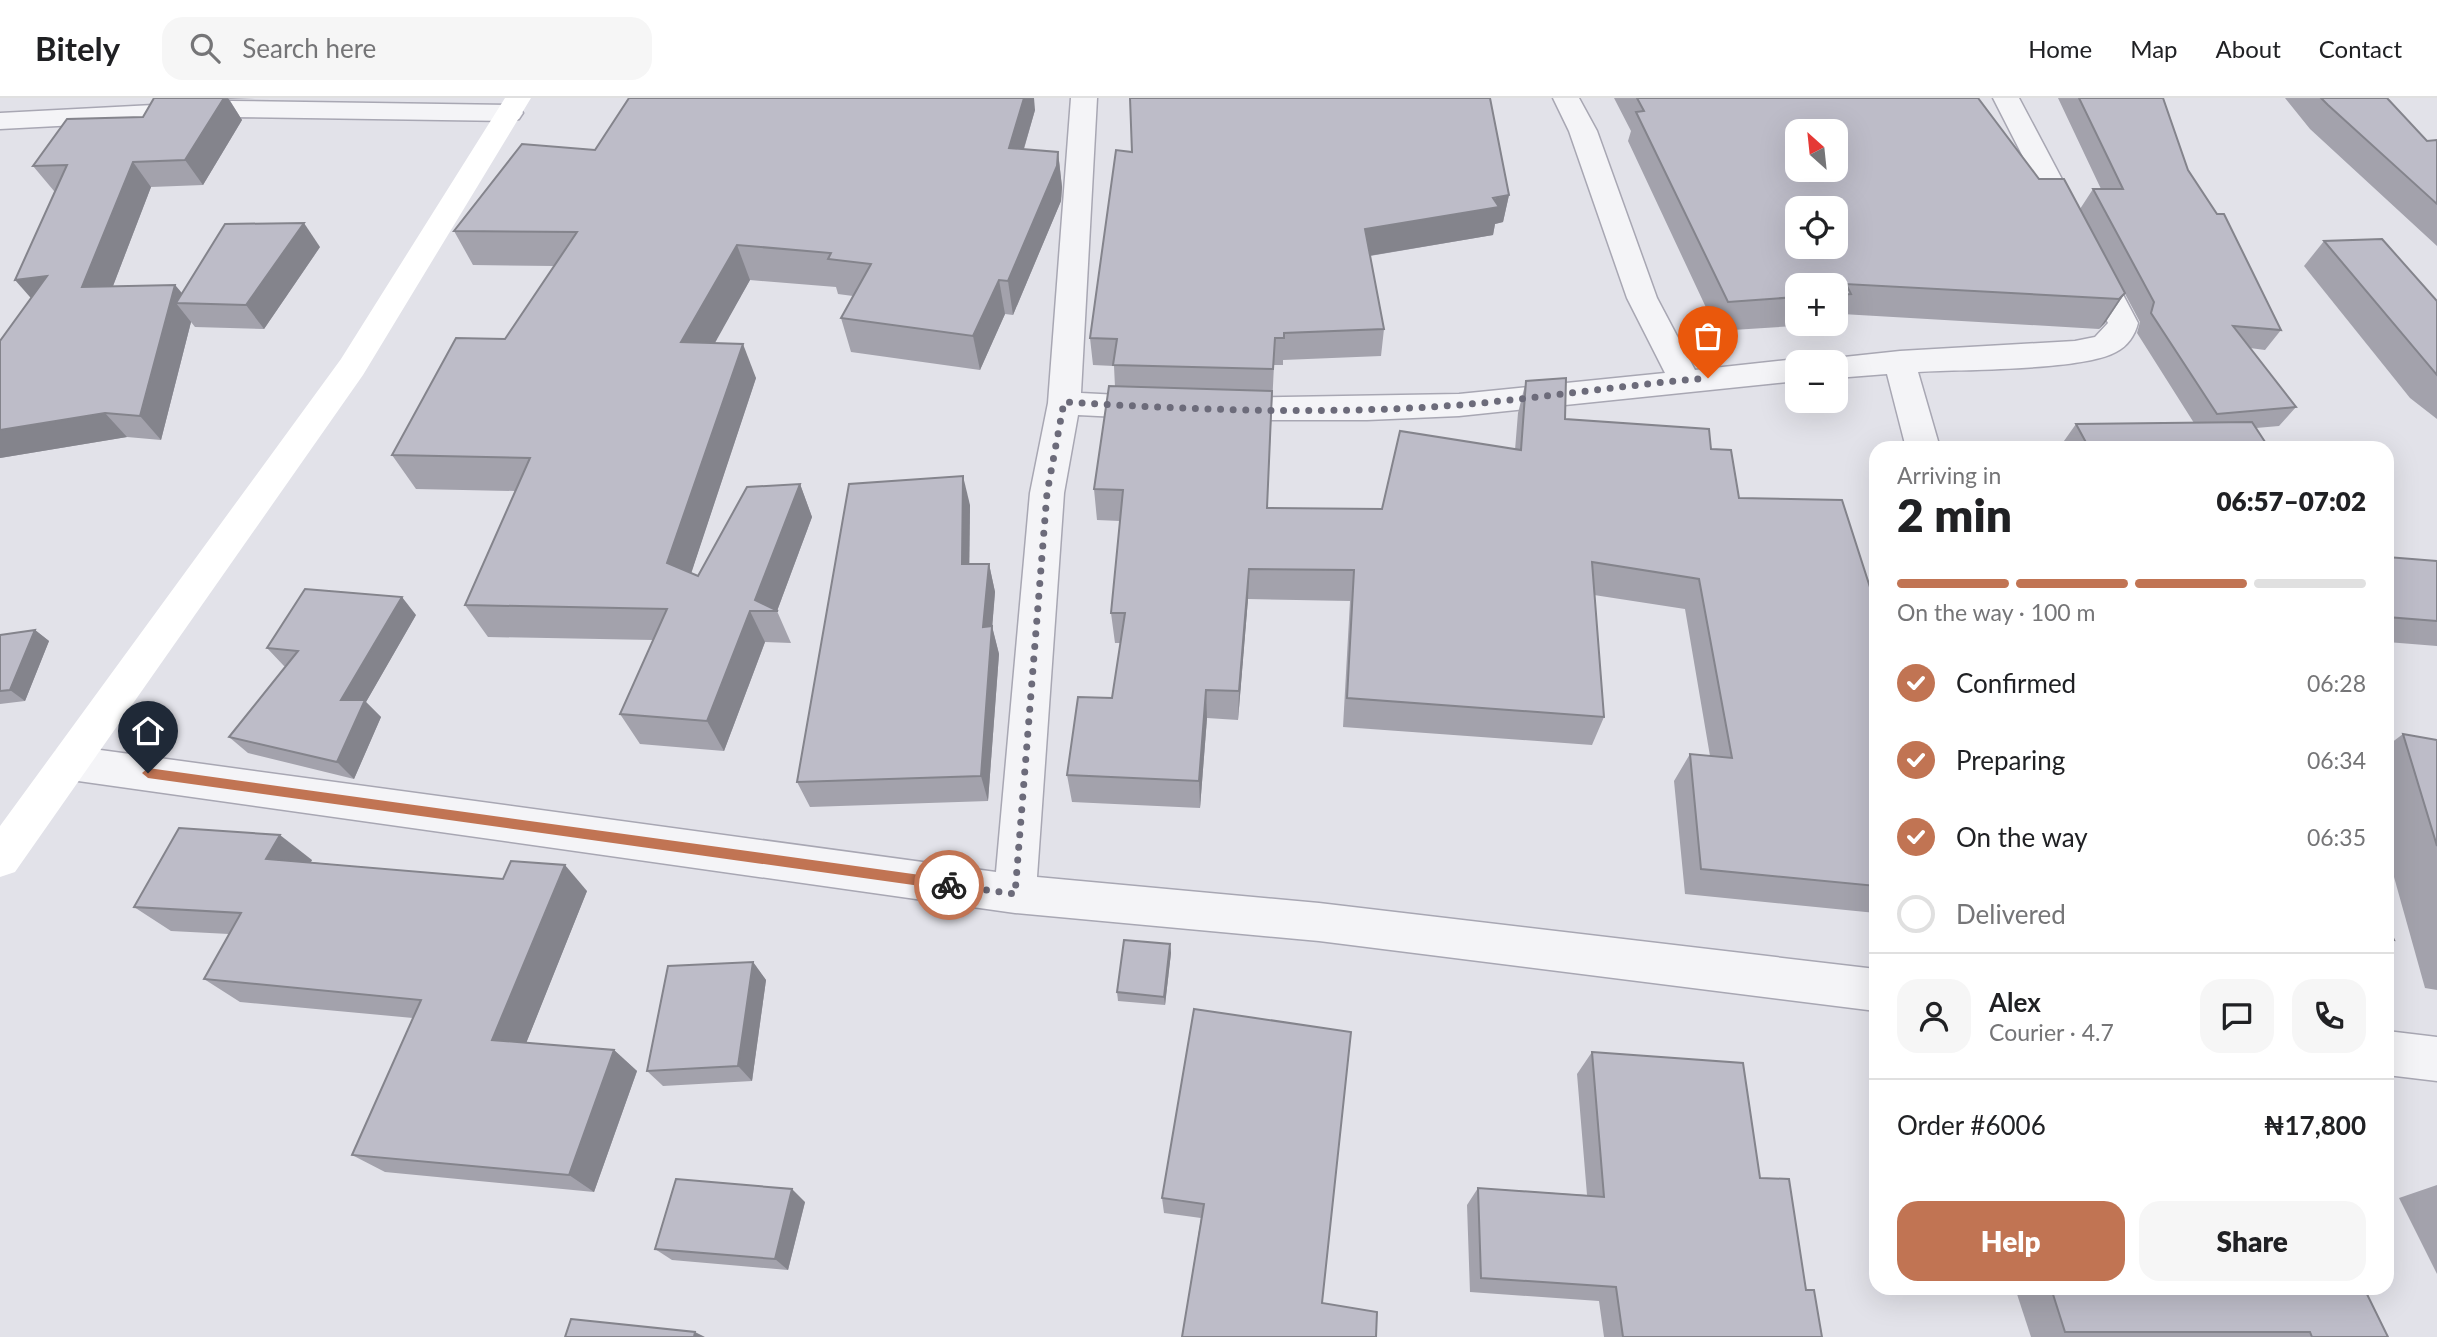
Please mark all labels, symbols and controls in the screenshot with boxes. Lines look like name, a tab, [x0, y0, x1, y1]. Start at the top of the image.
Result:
search box	[162, 17, 652, 80]
text: Bitely	[35, 28, 120, 68]
icon: search	[186, 29, 224, 67]
text: Search here	[242, 32, 376, 64]
text: Home	[2028, 34, 2092, 63]
text: Map	[2130, 34, 2178, 63]
text: About	[2216, 34, 2281, 63]
text: Contact	[2319, 34, 2402, 63]
north arrow	[1785, 119, 1848, 182]
map controls	[1785, 119, 1848, 413]
button: locate	[1785, 196, 1848, 259]
button: +	[1785, 273, 1848, 336]
pin	[1678, 306, 1738, 378]
icon: bag	[1689, 317, 1727, 355]
button: −	[1785, 350, 1848, 413]
text: Arriving in	[1897, 461, 2001, 489]
text: 06:57–07:02	[2216, 485, 2366, 517]
text: 2 min	[1897, 487, 2012, 542]
text: On the way · 100 m	[1897, 598, 2096, 626]
icon: check	[1897, 664, 1935, 702]
text: Confirmed	[1956, 667, 2076, 699]
text: 06:28	[2307, 669, 2366, 697]
pin	[118, 701, 178, 773]
icon: home	[129, 712, 167, 750]
icon: check	[1897, 741, 1935, 779]
text: Preparing	[1956, 744, 2065, 776]
text: 06:34	[2307, 746, 2366, 774]
icon: check	[1897, 818, 1935, 856]
text: On the way	[1956, 821, 2088, 853]
text: 06:35	[2307, 823, 2366, 851]
courier	[914, 850, 984, 920]
icon: bike	[930, 866, 968, 904]
text: Delivered	[1956, 898, 2066, 930]
button: person	[1897, 979, 1971, 1053]
button: chat	[2200, 979, 2274, 1053]
button: phone	[2292, 979, 2366, 1053]
text: Alex	[1989, 986, 2041, 1018]
text: Courier · 4.7	[1989, 1018, 2114, 1046]
text: Order #6006	[1897, 1109, 2046, 1141]
text: ₦17,800	[2264, 1109, 2366, 1141]
button: Help	[1897, 1201, 2125, 1281]
button: Share	[2139, 1201, 2366, 1281]

